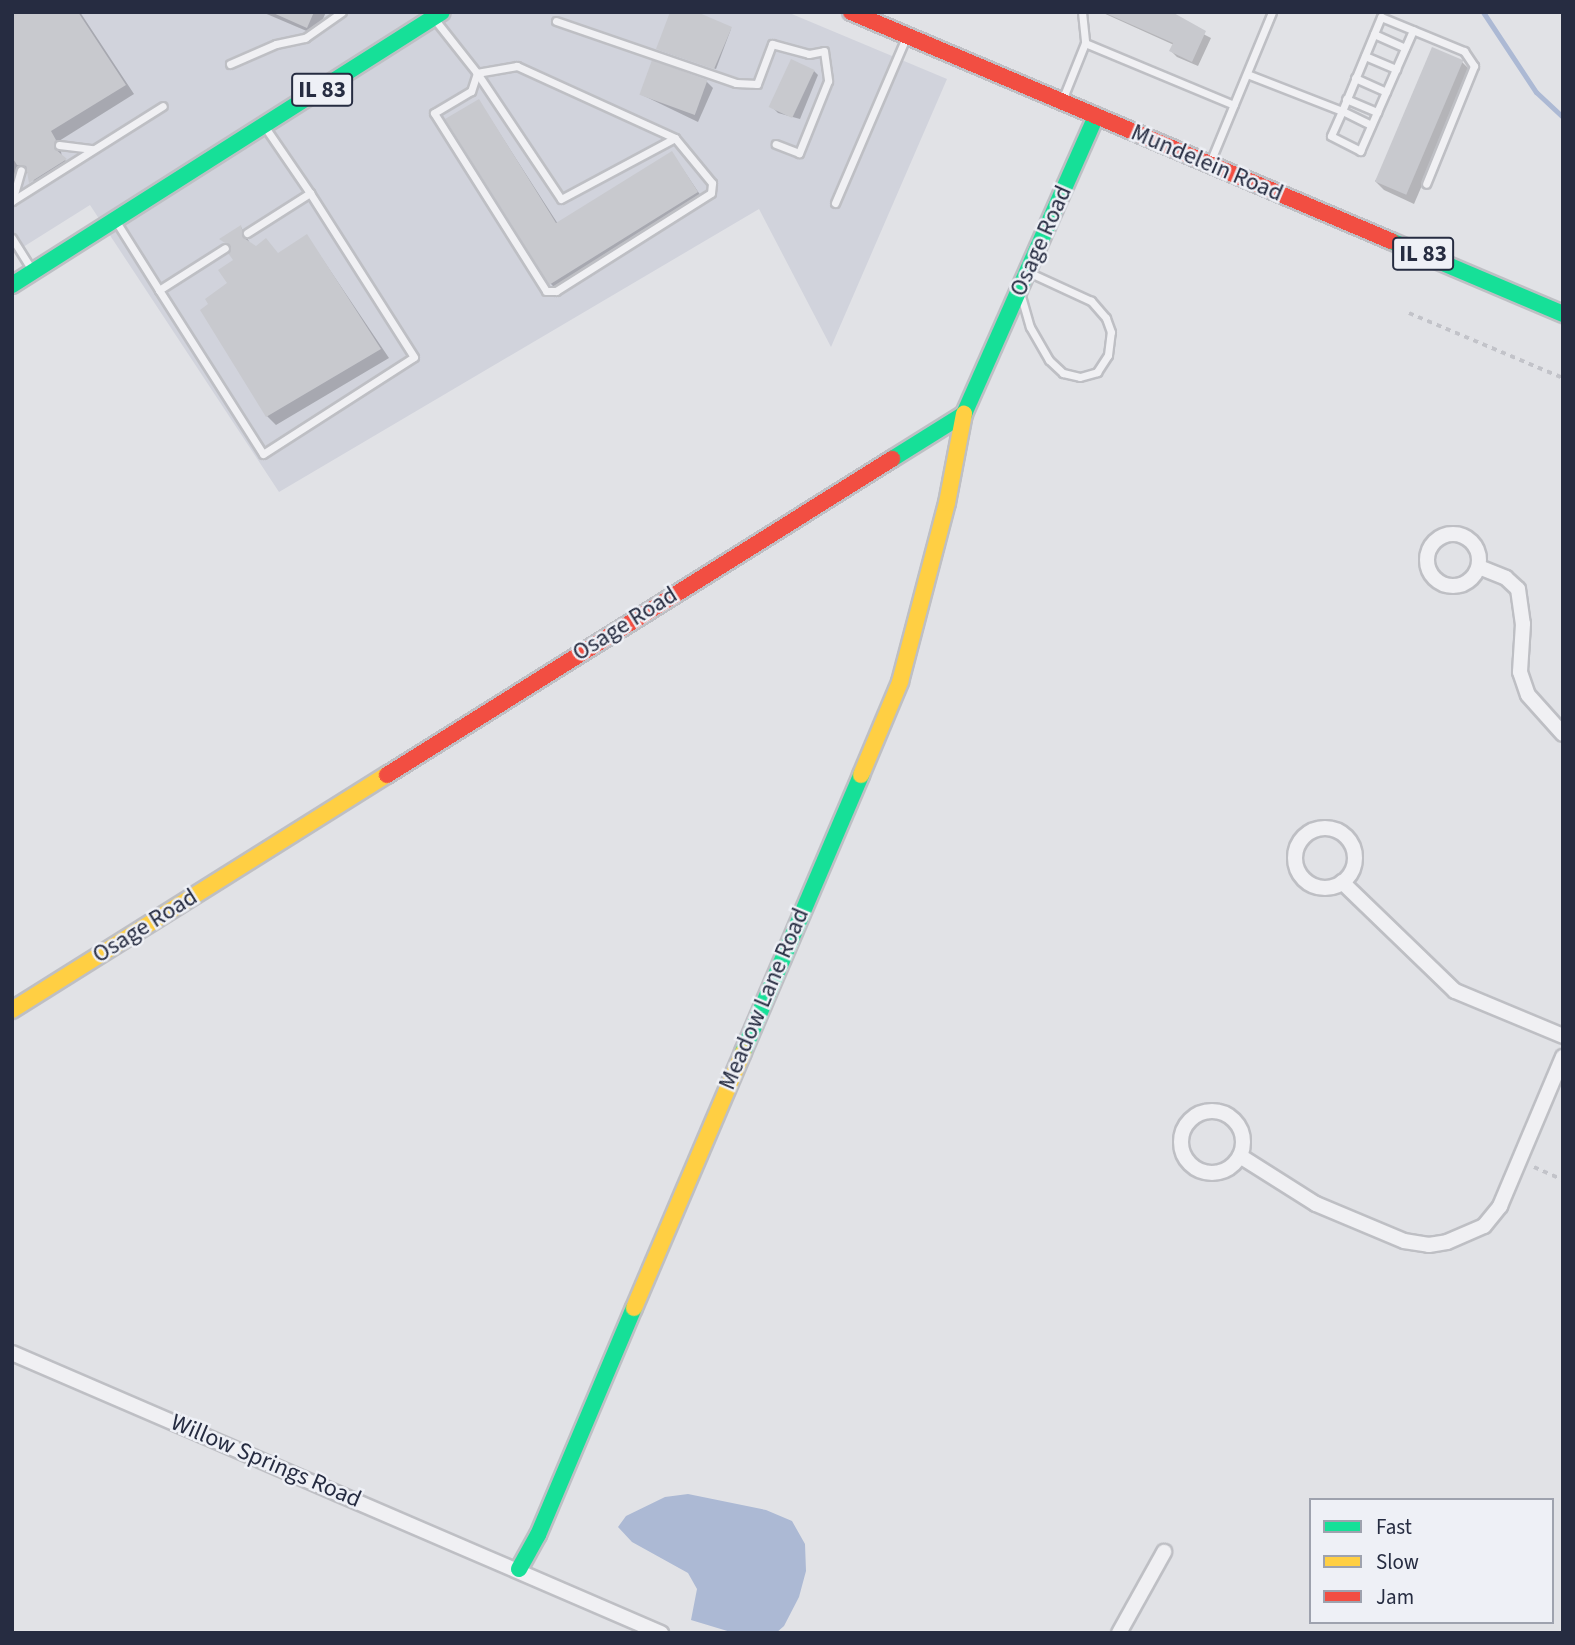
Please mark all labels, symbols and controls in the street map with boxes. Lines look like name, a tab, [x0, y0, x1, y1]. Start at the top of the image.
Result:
road number: IL 83	[290, 71, 354, 110]
street label: Mundelein Road	[1127, 118, 1287, 208]
street label: Osage Road	[1004, 181, 1078, 301]
road number: IL 83	[1392, 234, 1454, 274]
street label: Osage Road	[567, 581, 683, 667]
street label: Osage Road	[87, 883, 203, 969]
street label: Meadow Lane Road	[713, 904, 815, 1094]
street label: Willow Springs Road	[167, 1408, 365, 1514]
legend	[1309, 1498, 1554, 1624]
text: Fast	[1376, 1512, 1412, 1542]
text: Slow	[1376, 1547, 1419, 1577]
text: Jam	[1376, 1582, 1414, 1612]

